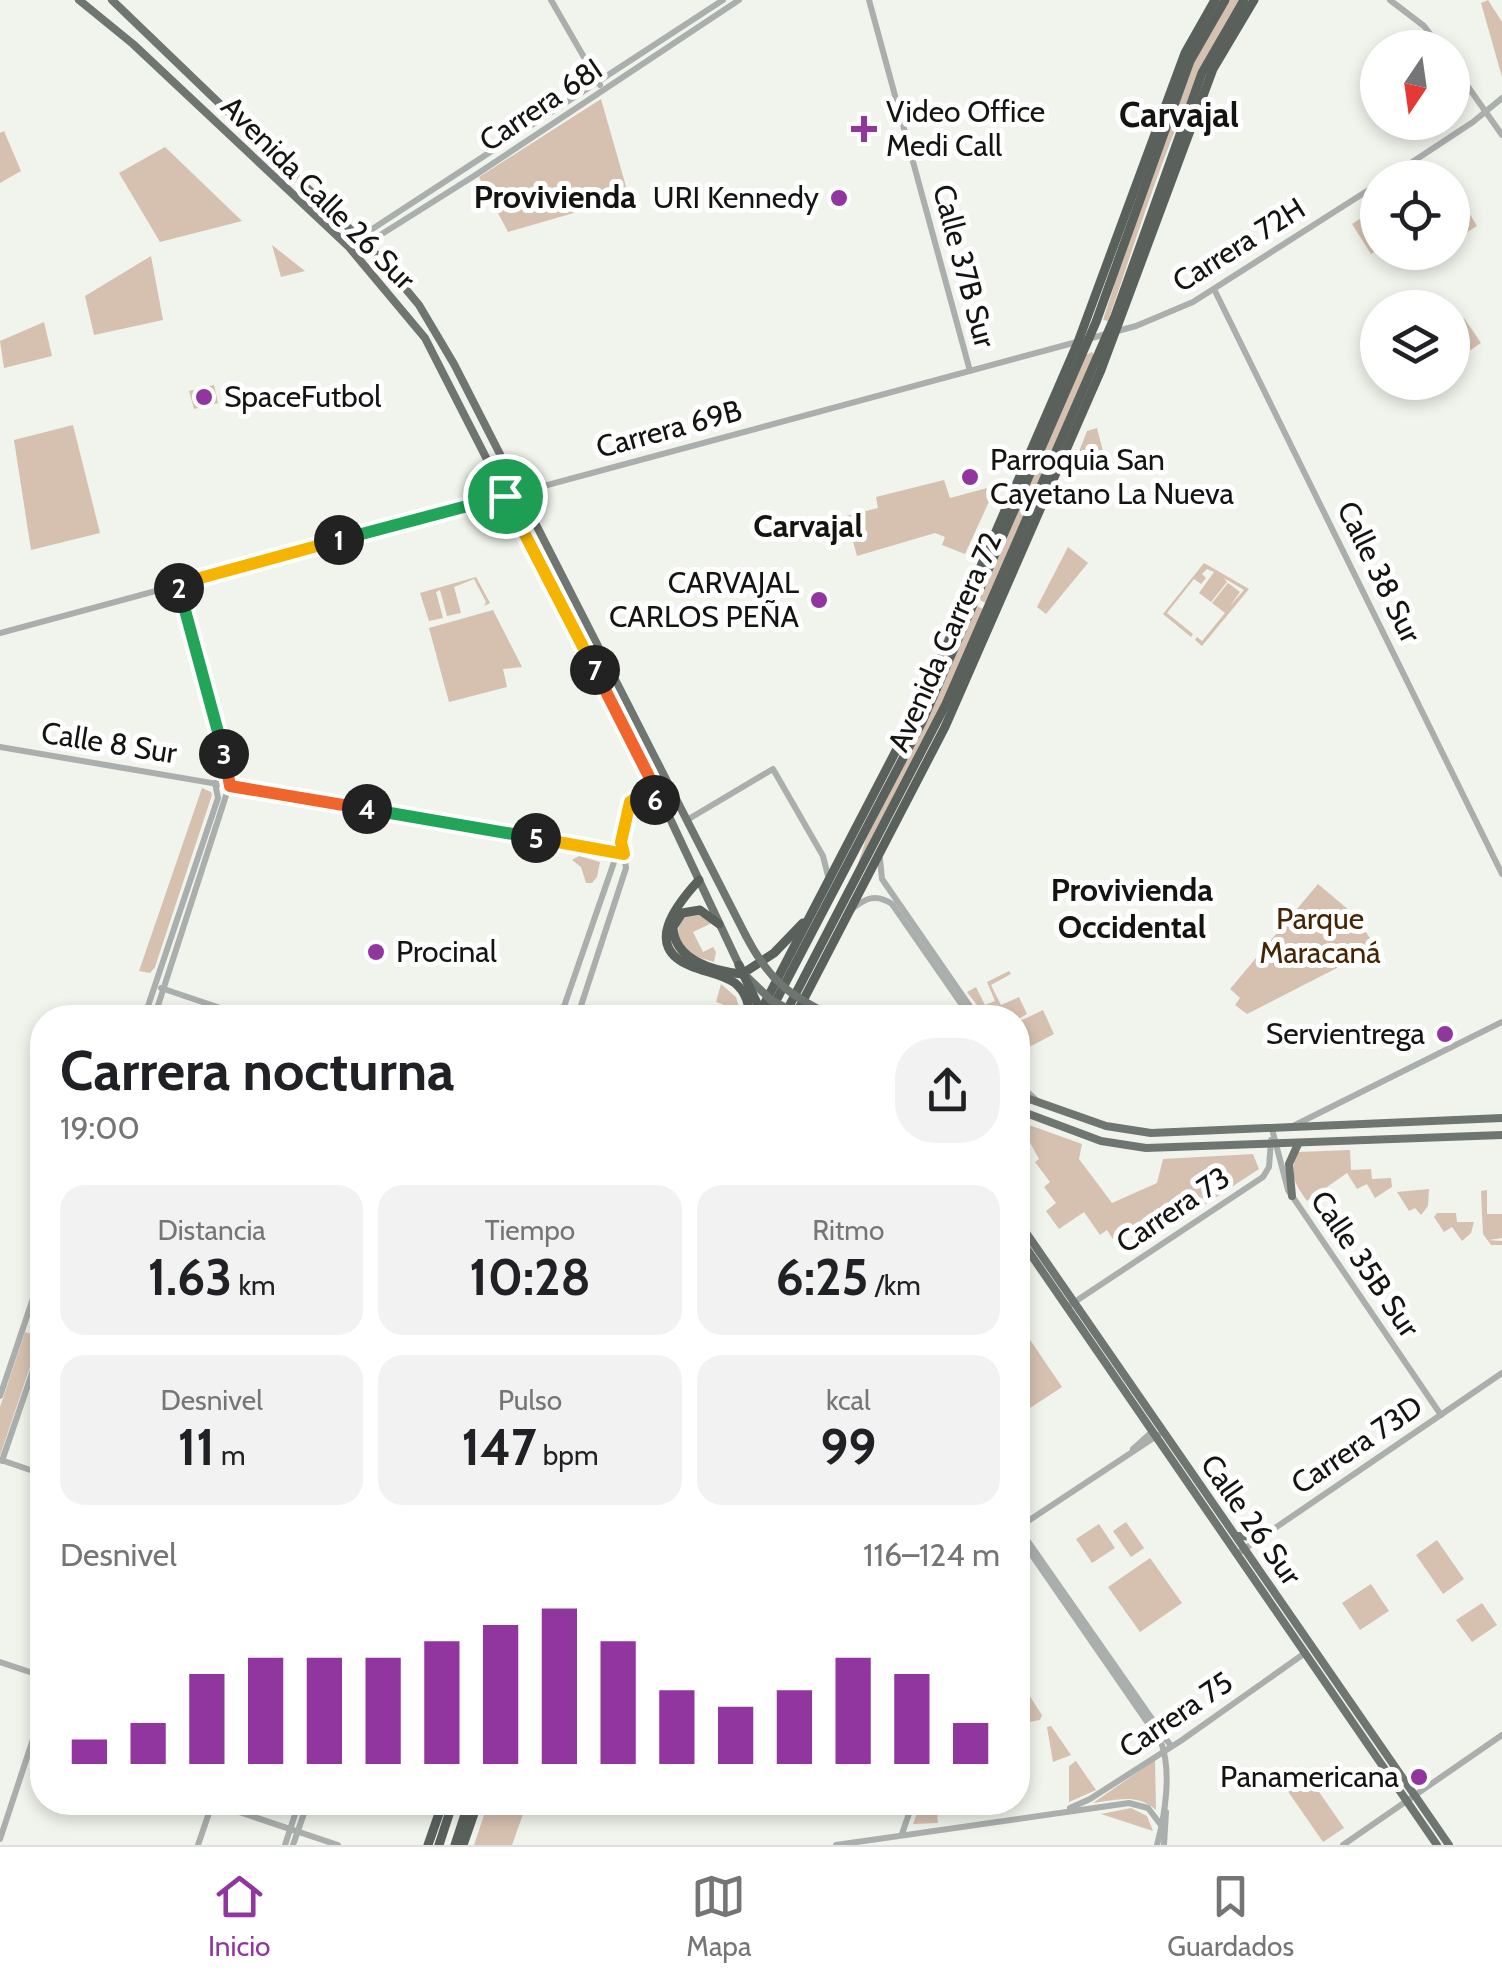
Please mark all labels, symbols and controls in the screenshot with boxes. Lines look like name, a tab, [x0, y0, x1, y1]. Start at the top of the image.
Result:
north arrow	[1360, 30, 1470, 140]
map controls	[1360, 30, 1470, 400]
street label: Carrera 68I	[472, 50, 609, 159]
street label: Avenida Calle 26 Sur	[214, 88, 423, 298]
place label: Video Office Medi Call	[886, 93, 1045, 164]
district label: Carvajal	[1119, 93, 1239, 136]
marker: Video Office Medi Call	[851, 116, 877, 142]
button: locate	[1360, 160, 1470, 270]
district label: Provivienda	[474, 177, 636, 216]
place label: URI Kennedy	[653, 179, 819, 216]
street label: Calle 37B Sur	[925, 180, 1004, 352]
marker: URI Kennedy	[828, 187, 850, 209]
street label: Carrera 72H	[1166, 189, 1312, 300]
button: layers	[1360, 290, 1470, 400]
place label: SpaceFutbol	[224, 378, 381, 415]
marker: SpaceFutbol	[193, 386, 215, 408]
street label: Carrera 69B	[592, 391, 746, 466]
place label: Parroquia San Cayetano La Nueva	[990, 441, 1235, 512]
pin	[463, 454, 548, 539]
marker: Parroquia San Cayetano La Nueva	[959, 466, 981, 488]
icon: arrive	[478, 469, 533, 524]
street label: Calle 38 Sur	[1329, 495, 1430, 649]
district label: Carvajal	[753, 506, 863, 545]
pin: 1	[314, 515, 364, 565]
text: 1	[334, 523, 344, 557]
street label: Avenida Carrera 72	[880, 526, 1009, 757]
pin: 2	[154, 563, 204, 613]
place label: CARVAJAL CARLOS PEÑA	[609, 564, 800, 635]
text: 2	[172, 571, 186, 605]
marker: CARVAJAL CARLOS PEÑA	[808, 589, 830, 611]
pin: 7	[570, 645, 620, 695]
text: 7	[588, 653, 602, 687]
street label: Calle 8 Sur	[39, 714, 180, 772]
pin: 3	[199, 729, 249, 779]
text: 3	[216, 737, 232, 771]
pin: 6	[630, 775, 680, 825]
text: 6	[647, 783, 663, 817]
pin: 4	[342, 784, 392, 834]
text: 4	[358, 792, 376, 826]
pin: 5	[511, 813, 561, 863]
text: 5	[528, 821, 544, 855]
district label: Provivienda Occidental	[1051, 870, 1213, 946]
park label: Parque Maracaná	[1259, 900, 1381, 971]
place label: Procinal	[396, 933, 497, 970]
marker: Procinal	[365, 941, 387, 963]
place label: Servientrega	[1266, 1015, 1426, 1052]
marker: Servientrega	[1434, 1023, 1456, 1045]
text: Carrera nocturna	[60, 1037, 455, 1104]
button: share	[895, 1038, 1000, 1143]
text: 19:00	[60, 1108, 140, 1147]
street label: Carrera 73	[1109, 1158, 1236, 1261]
street label: Calle 35B Sur	[1303, 1183, 1428, 1344]
text: Distancia	[158, 1213, 266, 1247]
text: Tiempo	[485, 1213, 575, 1247]
text: Ritmo	[812, 1213, 884, 1247]
text: 1.63	[148, 1247, 232, 1308]
text: 10:28	[469, 1247, 591, 1308]
text: 6:25	[776, 1247, 868, 1308]
text: km	[232, 1268, 276, 1302]
text: /km	[868, 1268, 921, 1302]
text: Desnivel	[161, 1383, 263, 1417]
text: Pulso	[498, 1383, 562, 1417]
text: kcal	[826, 1383, 871, 1417]
street label: Carrera 73D	[1284, 1387, 1429, 1502]
text: 11	[178, 1417, 215, 1478]
text: 147	[461, 1417, 537, 1478]
text: 99	[820, 1417, 876, 1478]
text: m	[215, 1438, 246, 1472]
text: bpm	[537, 1438, 599, 1472]
street label: Calle 26 Sur	[1193, 1447, 1310, 1593]
text: Desnivel	[60, 1535, 177, 1574]
text: 116–124 m	[863, 1535, 1000, 1574]
street label: Carrera 75	[1112, 1663, 1239, 1766]
place label: Panamericana	[1220, 1758, 1400, 1795]
marker: Panamericana	[1408, 1766, 1430, 1788]
tab: Inicio	[208, 1869, 270, 1963]
tab: Mapa	[686, 1869, 751, 1963]
tab: Guardados	[1167, 1869, 1294, 1963]

